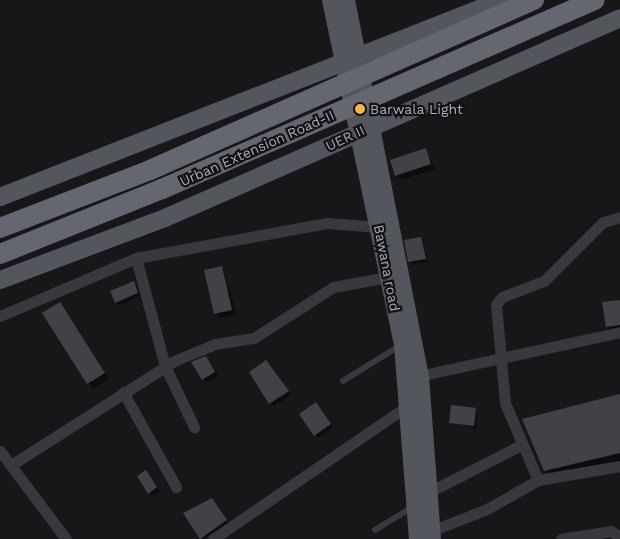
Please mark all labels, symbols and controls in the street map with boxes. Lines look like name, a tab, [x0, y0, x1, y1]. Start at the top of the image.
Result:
place label: Barwala Light	[370, 101, 463, 117]
marker: Barwala Light	[354, 103, 366, 115]
street label: Urban Extension Road-II	[177, 106, 337, 190]
street label: UER II	[323, 122, 367, 154]
street label: Bawana road	[370, 223, 404, 313]

